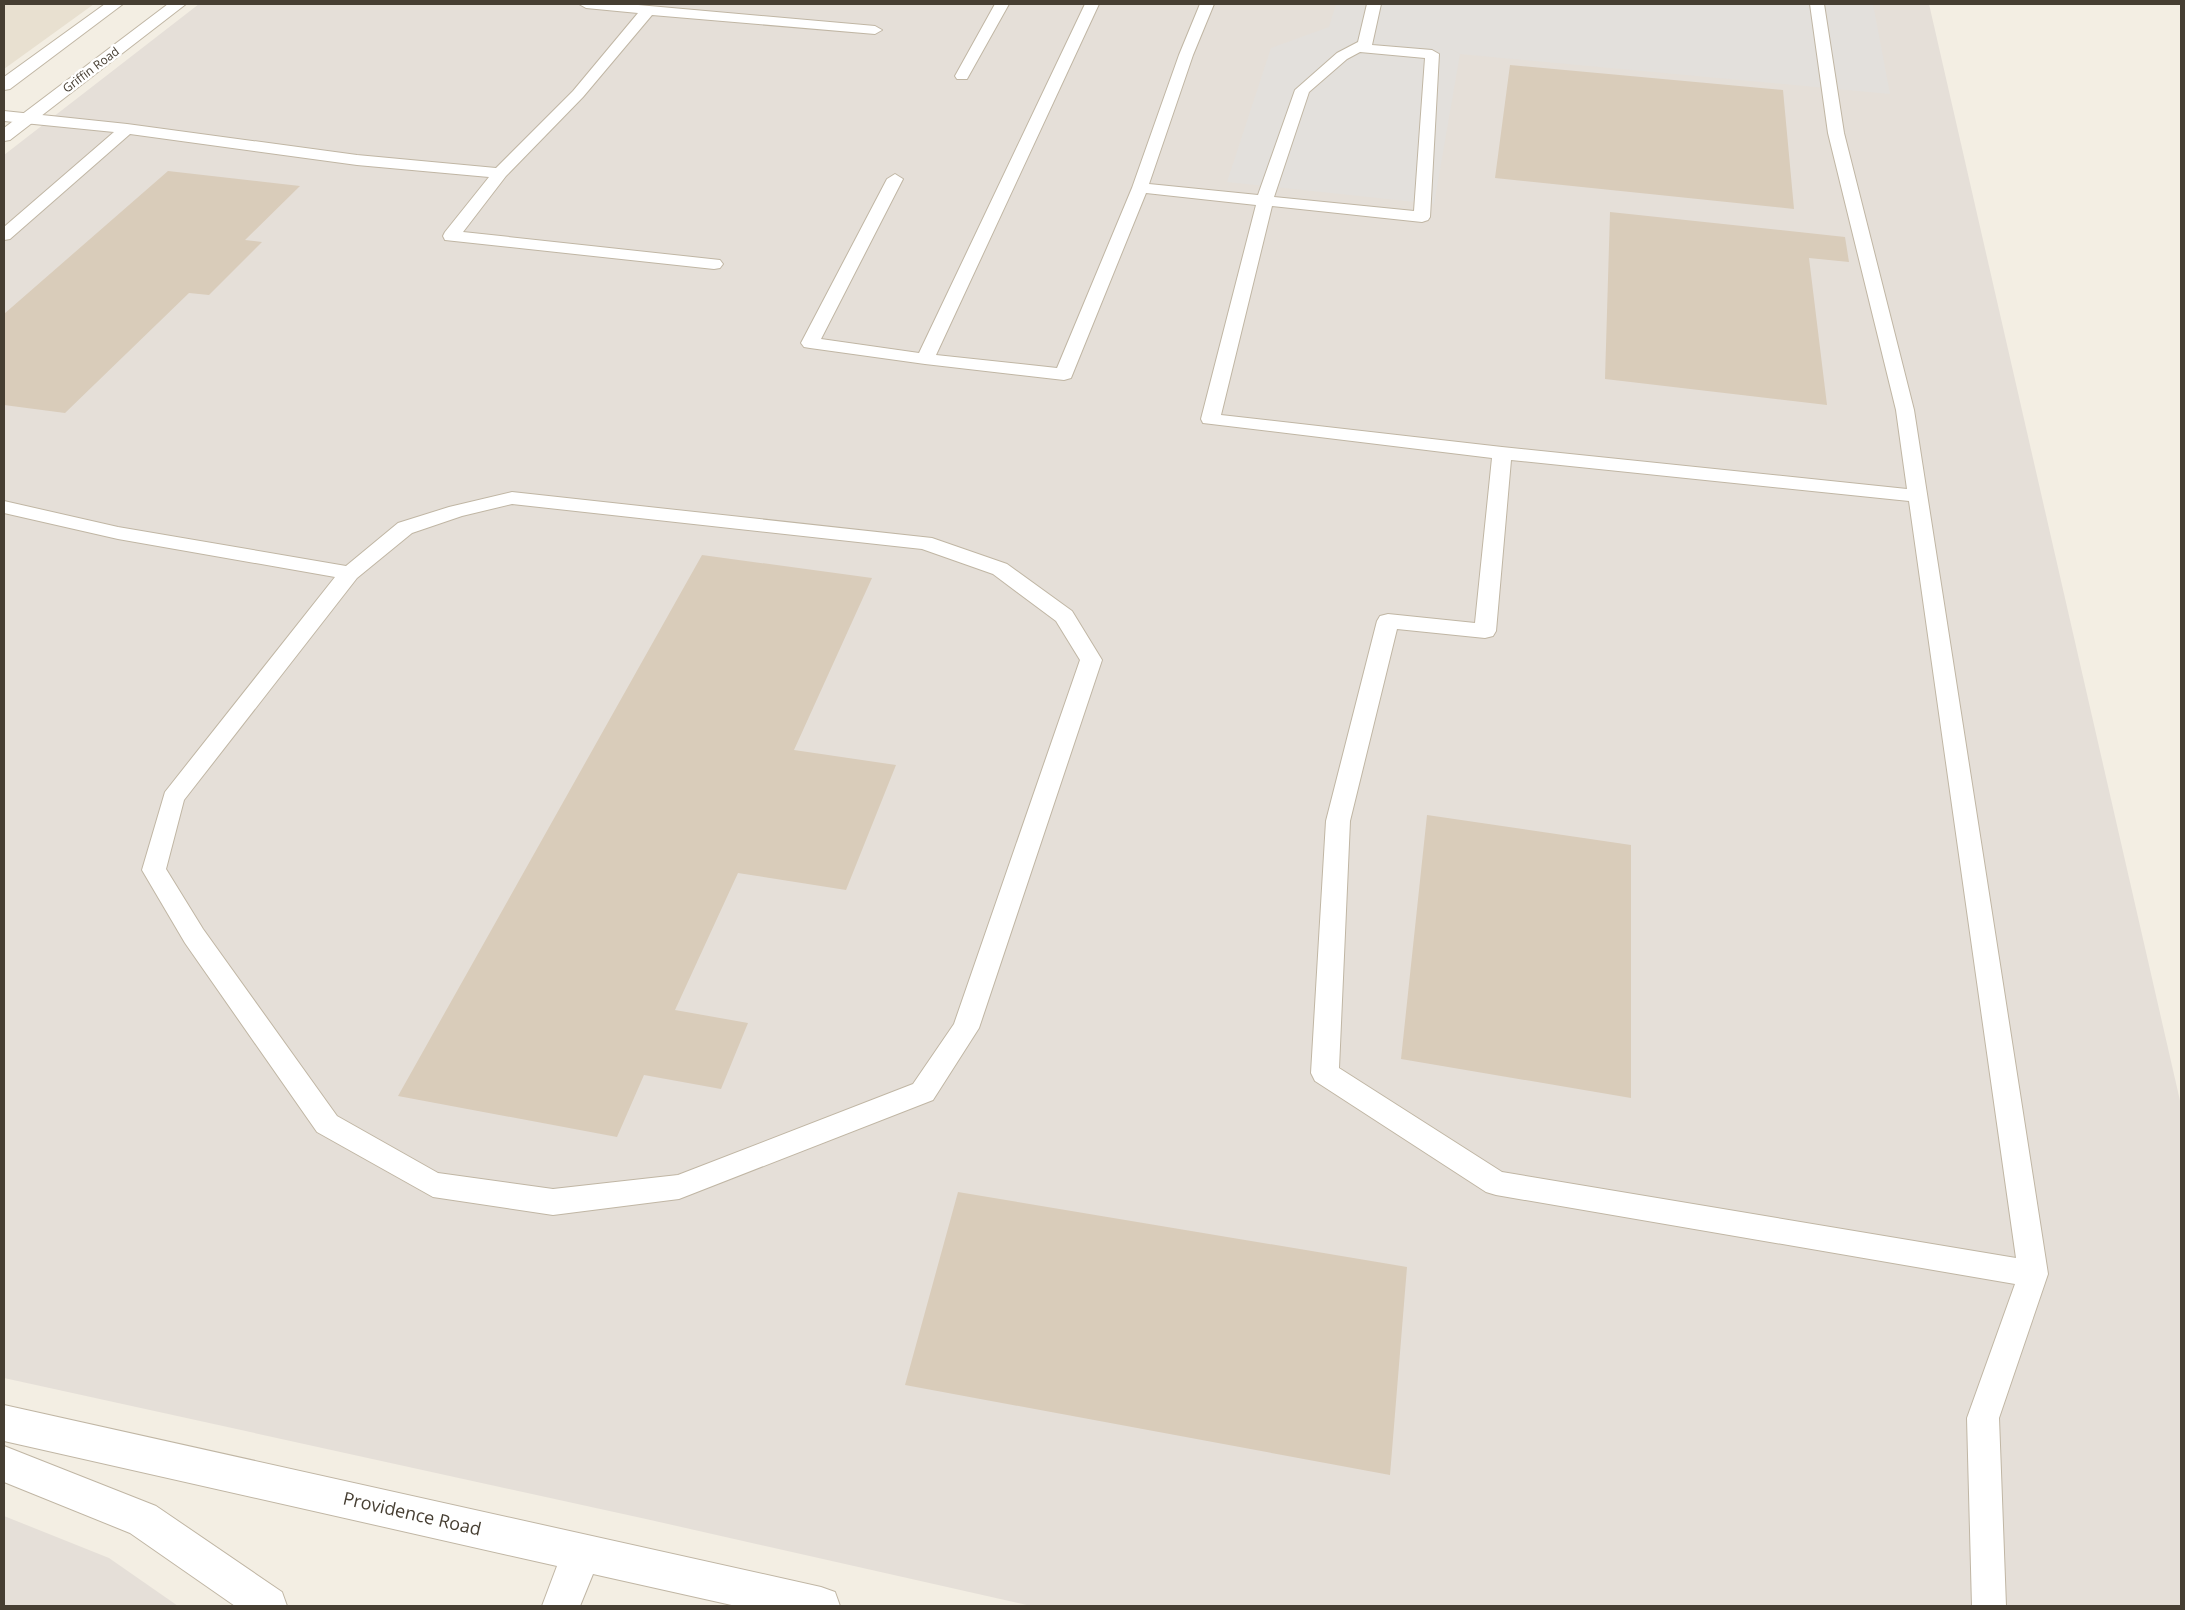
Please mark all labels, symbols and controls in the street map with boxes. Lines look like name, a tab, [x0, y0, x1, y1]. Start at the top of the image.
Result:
street label: Griffin Road	[59, 43, 123, 97]
street label: Providence Road	[341, 1485, 484, 1541]

